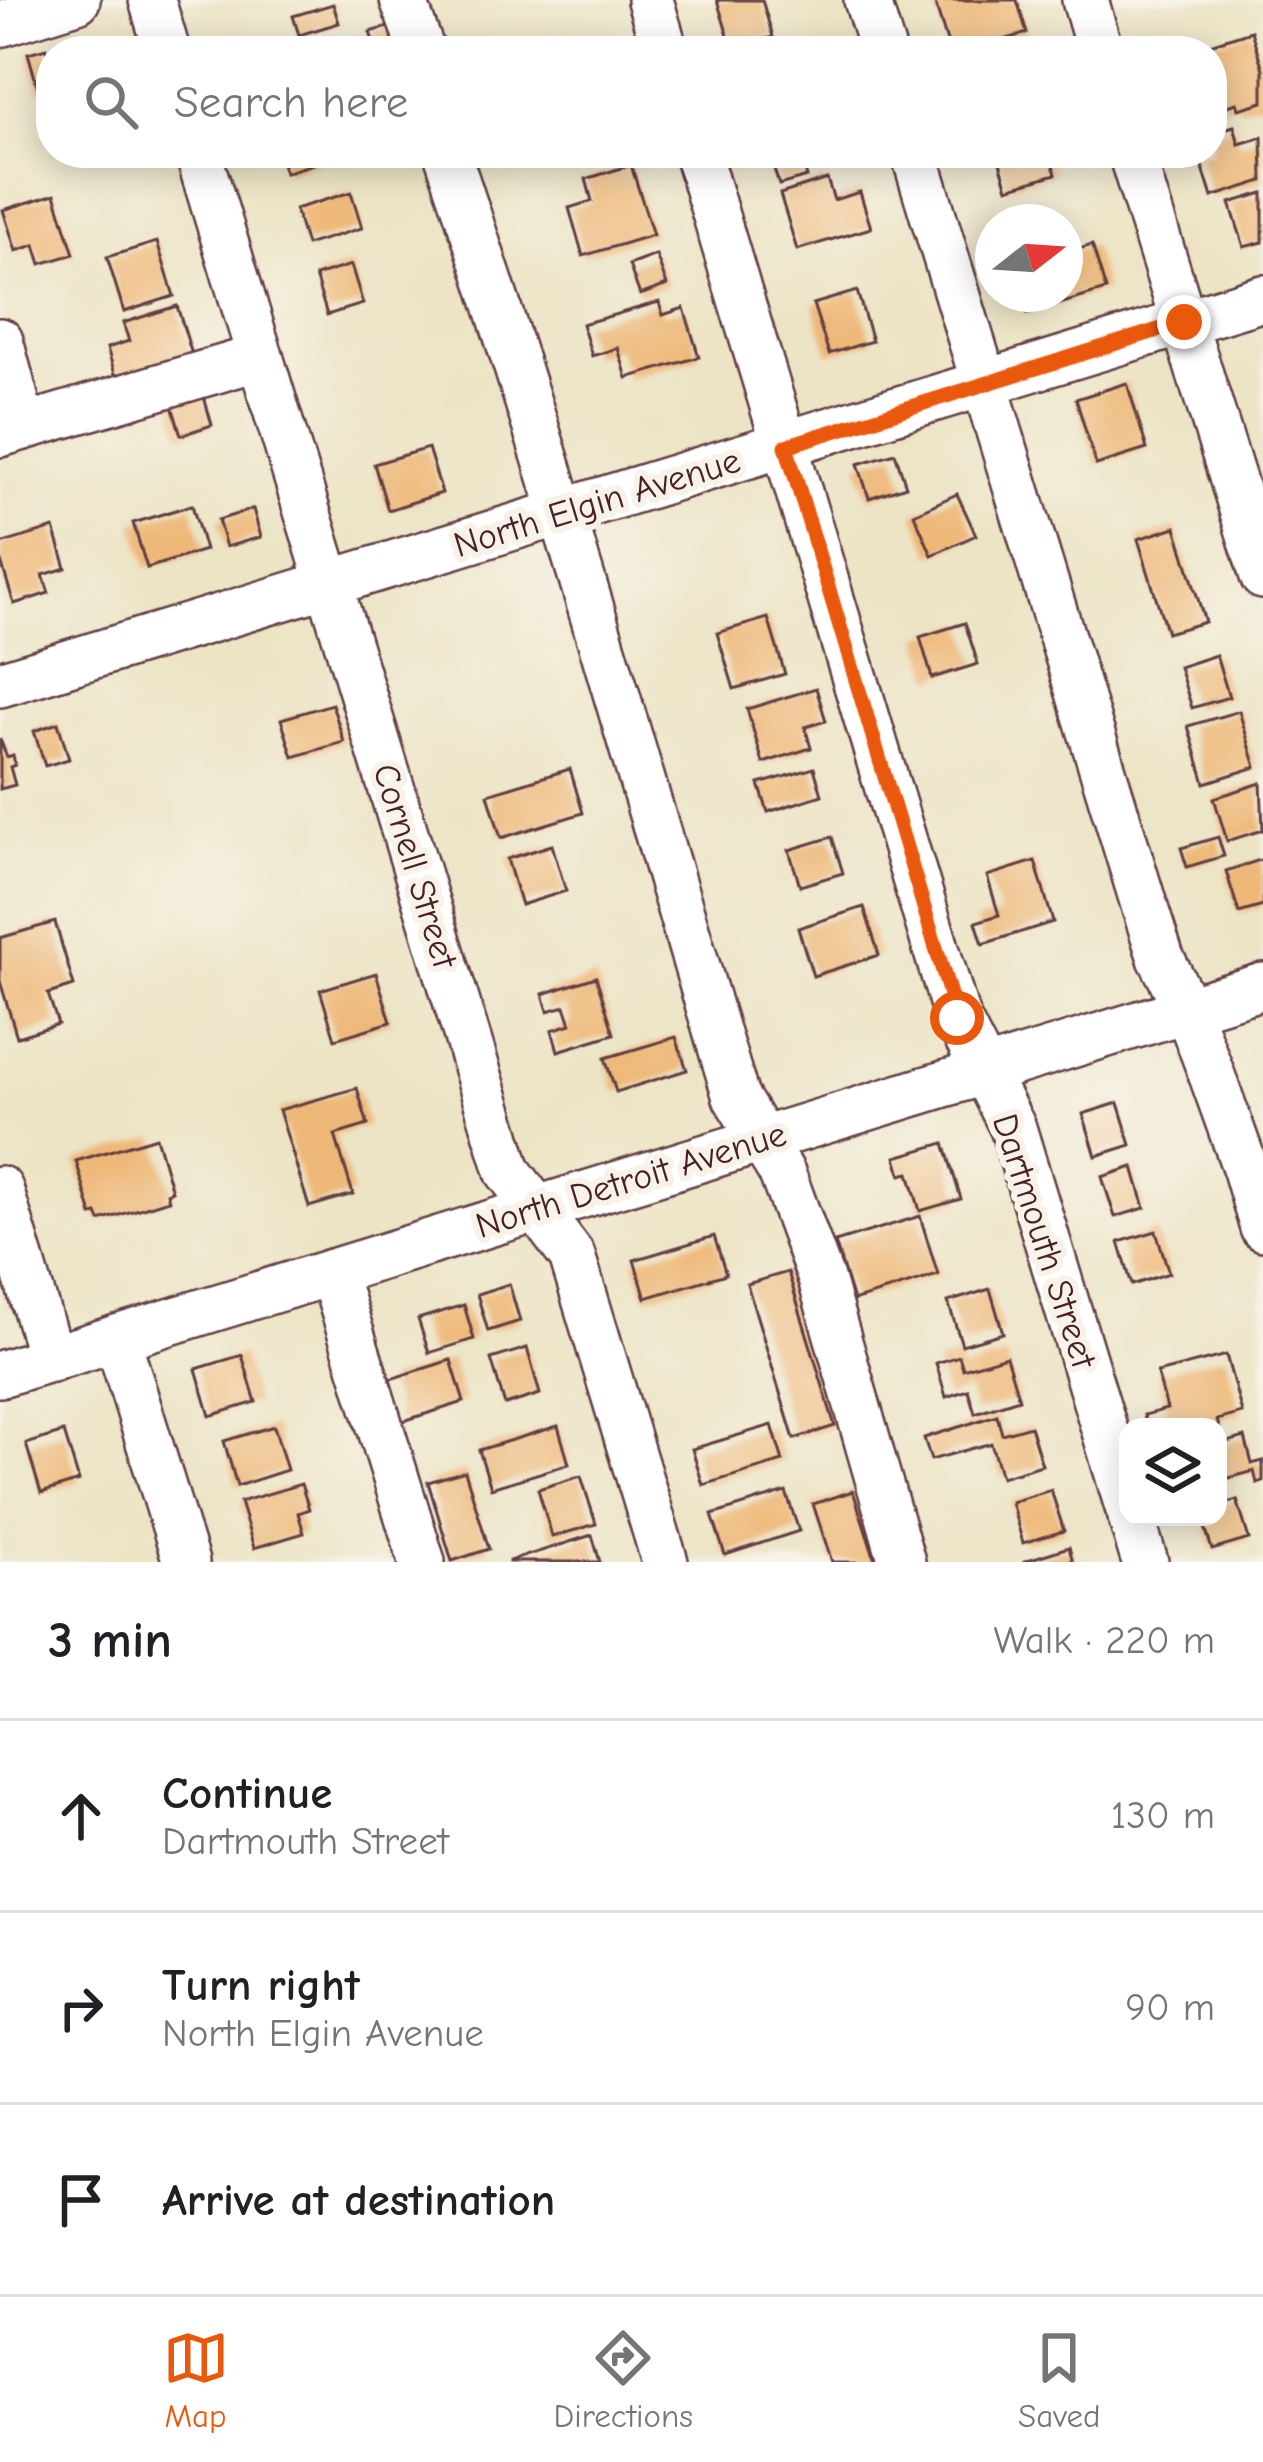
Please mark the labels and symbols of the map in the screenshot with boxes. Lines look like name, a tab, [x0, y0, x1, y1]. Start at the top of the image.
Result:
north arrow	[975, 204, 1083, 312]
route end	[1157, 295, 1211, 349]
street label: North Elgin Avenue	[449, 440, 745, 566]
street label: Cornell Street	[365, 759, 466, 975]
route start	[930, 991, 984, 1045]
street label: Dartmouth Street	[984, 1109, 1105, 1375]
street label: North Detroit Avenue	[471, 1113, 791, 1247]

